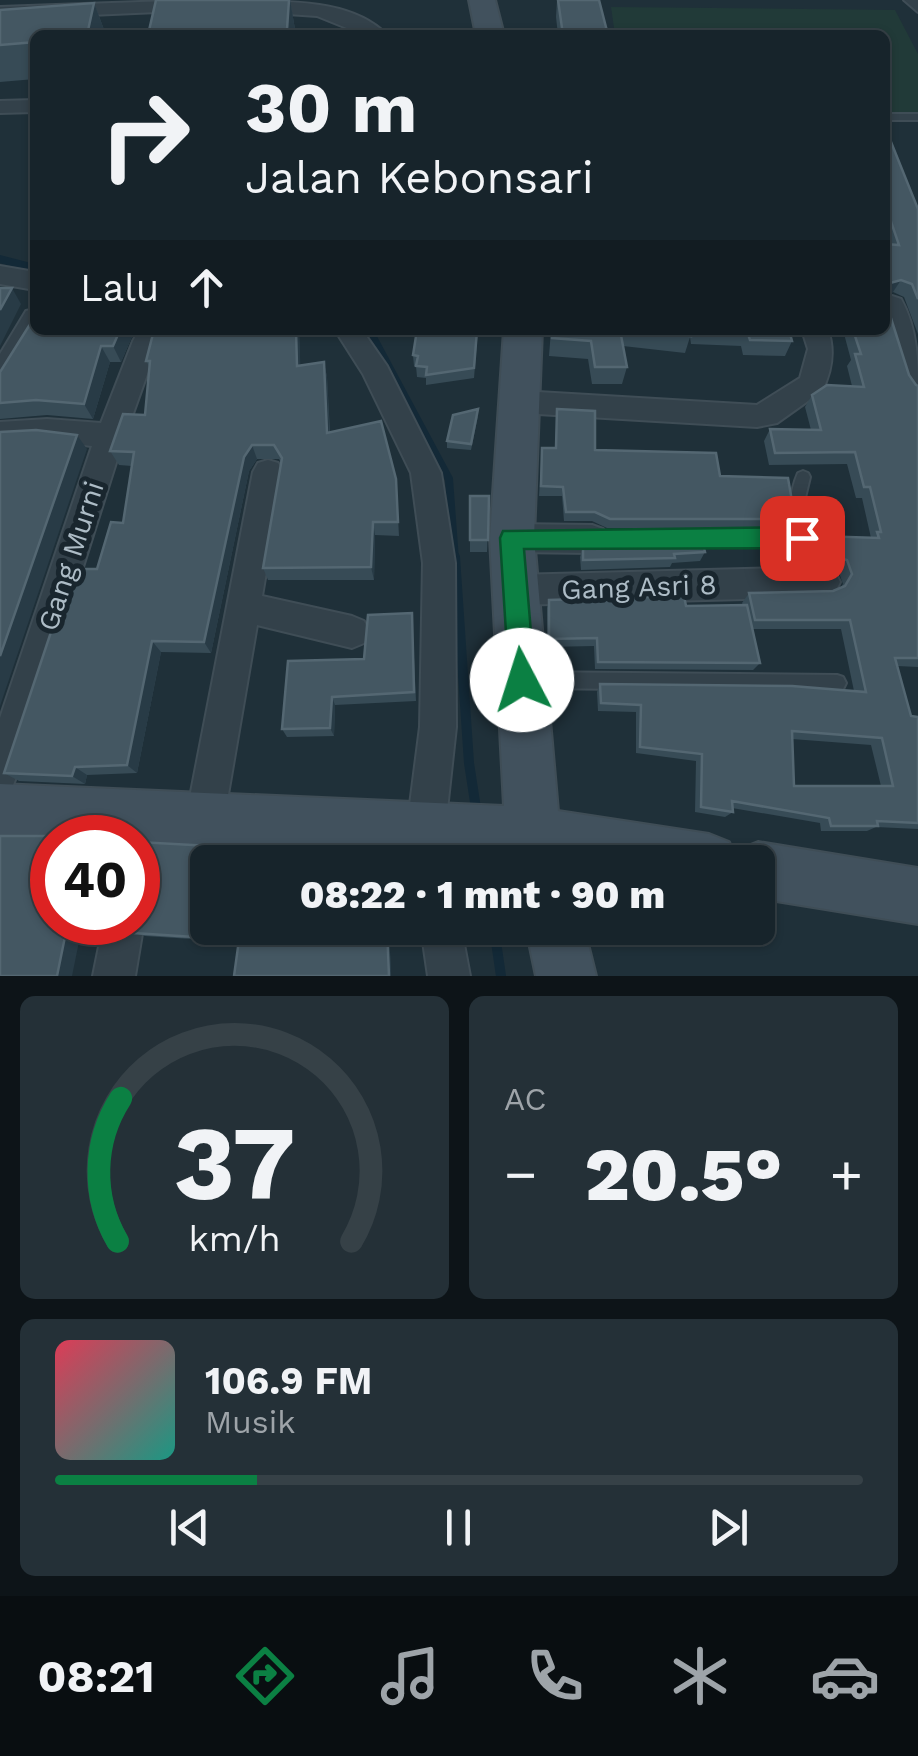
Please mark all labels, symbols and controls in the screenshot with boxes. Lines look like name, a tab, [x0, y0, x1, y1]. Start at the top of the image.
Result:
text: 30 m	[245, 67, 417, 149]
icon: right	[80, 70, 210, 200]
text: Jalan Kebonsari	[245, 151, 594, 204]
icon: ahead	[179, 260, 234, 315]
text: Lalu	[80, 266, 159, 310]
street label: Gang Murni	[31, 477, 111, 635]
pin	[760, 496, 845, 581]
icon: arrive	[775, 511, 830, 566]
street label: Gang Asri 8	[561, 568, 717, 606]
position arrow	[470, 628, 574, 732]
speed limit sign: 40	[30, 815, 160, 945]
text: 08:22 · 1 mnt · 90 m	[300, 873, 665, 917]
text: AC	[504, 1080, 546, 1118]
text: 37	[174, 1102, 296, 1224]
text: 20.5°	[585, 1130, 782, 1218]
text: −	[504, 1142, 537, 1206]
text: +	[830, 1142, 863, 1206]
text: km/h	[188, 1218, 281, 1260]
text: 106.9 FM	[205, 1359, 372, 1403]
text: Musik	[205, 1403, 295, 1441]
icon: previous	[162, 1500, 217, 1555]
icon: pause	[431, 1500, 486, 1555]
icon: next	[701, 1500, 756, 1555]
icon: directions	[230, 1641, 300, 1711]
icon: music	[375, 1641, 445, 1711]
icon: phone	[520, 1641, 590, 1711]
icon: climate	[665, 1641, 735, 1711]
icon: car	[810, 1641, 880, 1711]
text: 08:21	[38, 1650, 155, 1703]

